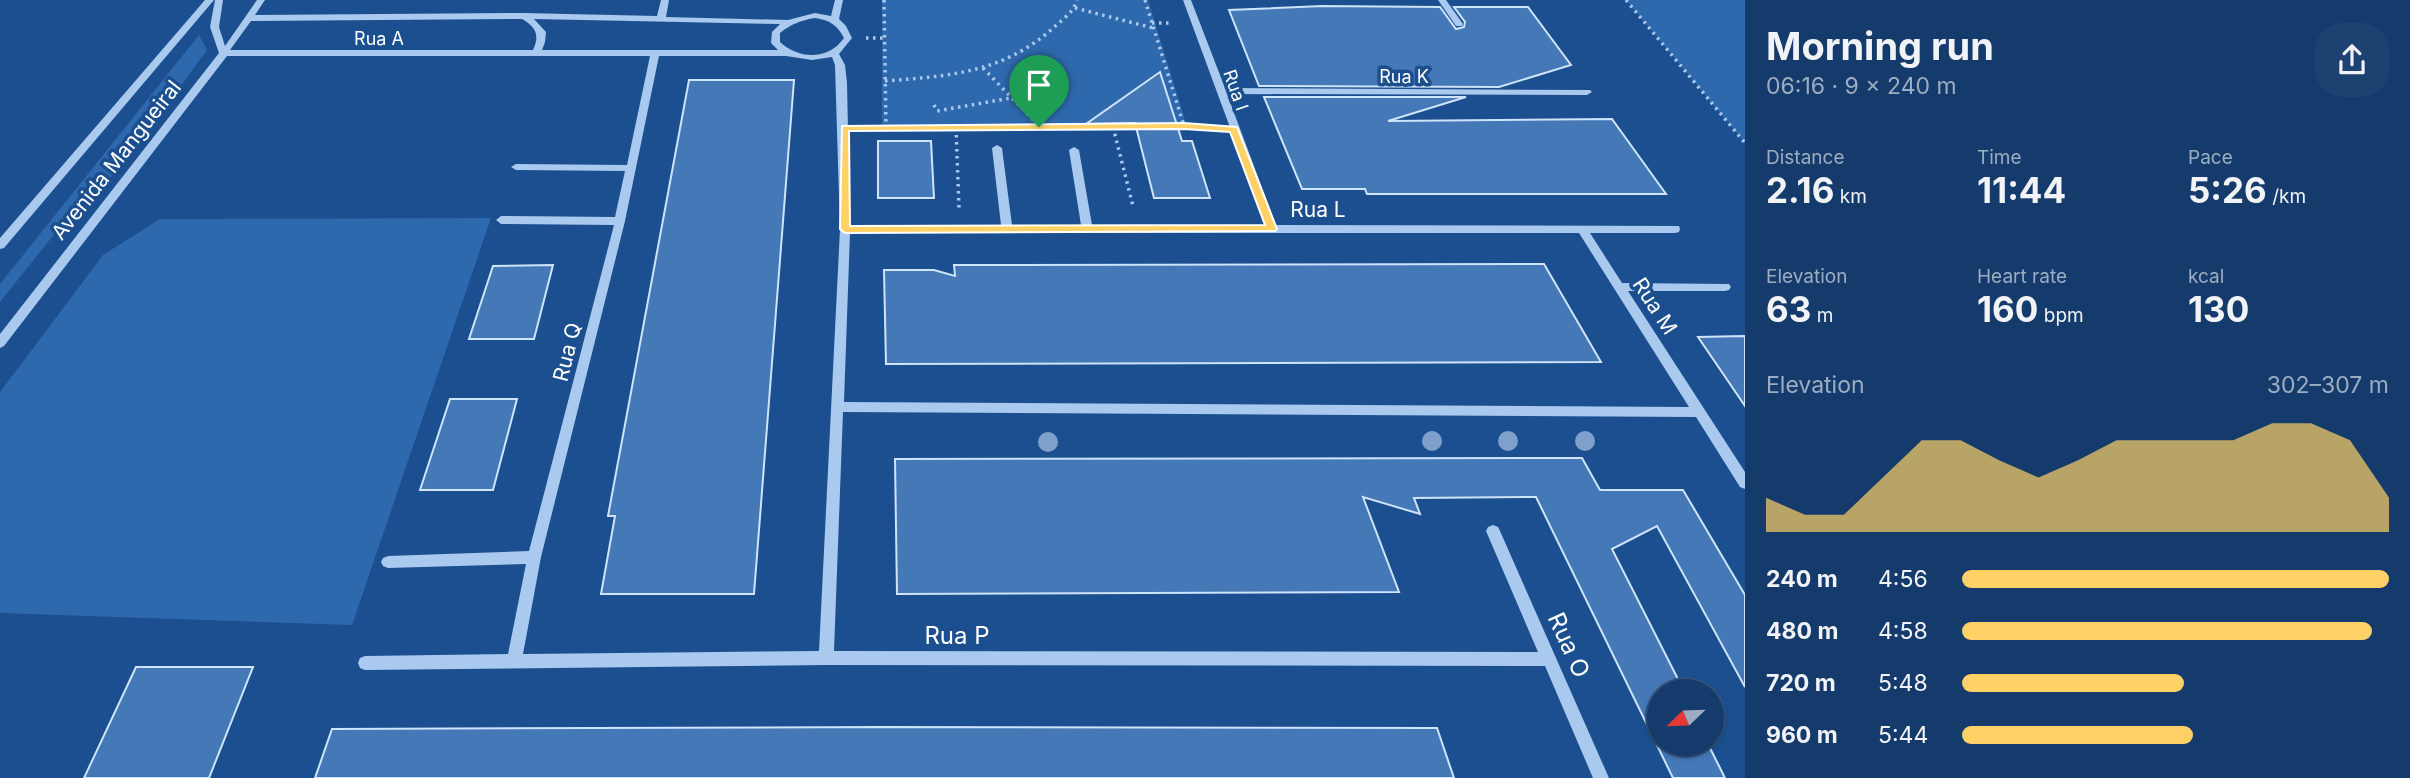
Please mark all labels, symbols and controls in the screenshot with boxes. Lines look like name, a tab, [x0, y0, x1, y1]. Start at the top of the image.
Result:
text: Morning run	[1766, 23, 1994, 69]
button: share	[2315, 23, 2389, 97]
street label: Rua A	[354, 28, 404, 49]
pin	[1009, 55, 1069, 127]
icon: arrive	[1020, 66, 1058, 104]
street label: Rua K	[1379, 66, 1429, 87]
street label: Rua I	[1219, 67, 1253, 113]
text: 06:16 · 9 × 240 m	[1766, 72, 1957, 100]
street label: Avenida Mangueiral	[46, 75, 186, 245]
text: Distance	[1766, 146, 1844, 169]
text: Time	[1977, 146, 2022, 169]
text: Pace	[2188, 146, 2233, 169]
text: 2.16	[1766, 169, 1834, 211]
text: 11:44	[1977, 169, 2066, 211]
text: 5:26	[2188, 169, 2267, 211]
text: km	[1834, 185, 1867, 208]
text: /km	[2267, 185, 2306, 208]
street label: Rua L	[1290, 197, 1346, 222]
text: Elevation	[1766, 265, 1847, 288]
text: Heart rate	[1977, 265, 2067, 288]
text: kcal	[2188, 265, 2224, 288]
street label: Rua M	[1627, 273, 1683, 339]
text: 63	[1766, 288, 1811, 330]
text: 160	[1977, 288, 2038, 330]
text: 130	[2188, 288, 2249, 330]
text: m	[1811, 304, 1833, 327]
text: bpm	[2038, 304, 2084, 327]
street label: Rua Q	[548, 320, 586, 384]
text: Elevation	[1766, 371, 1865, 399]
text: 302–307 m	[2267, 371, 2389, 399]
text: 240 m	[1766, 565, 1838, 593]
text: 4:56	[1878, 565, 1928, 593]
street label: Rua O	[1542, 608, 1596, 682]
text: 480 m	[1766, 617, 1838, 645]
text: 4:58	[1878, 617, 1928, 645]
street label: Rua P	[924, 621, 990, 650]
text: 720 m	[1766, 669, 1836, 697]
text: 5:48	[1878, 669, 1928, 697]
north arrow	[1647, 679, 1724, 756]
map controls	[1647, 679, 1724, 756]
text: 960 m	[1766, 721, 1838, 749]
text: 5:44	[1878, 721, 1928, 749]

